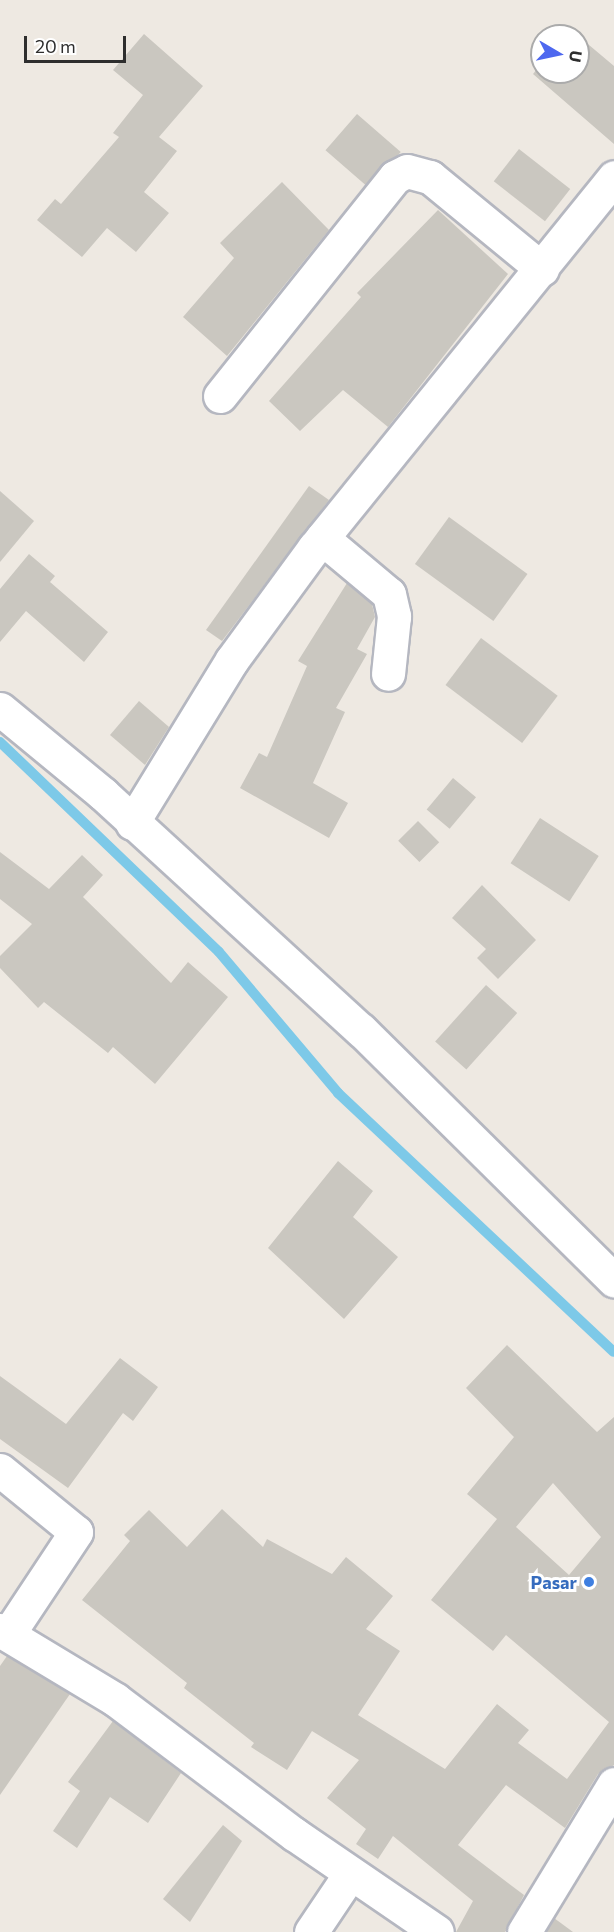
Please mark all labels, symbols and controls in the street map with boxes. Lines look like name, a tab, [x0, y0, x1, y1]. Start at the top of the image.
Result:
scale bar	[27, 24, 129, 62]
north arrow	[530, 24, 590, 84]
text: 20 m	[35, 35, 76, 57]
text: U	[566, 49, 587, 64]
place label: Pasar	[531, 1571, 577, 1593]
marker: Pasar	[582, 1575, 596, 1589]

